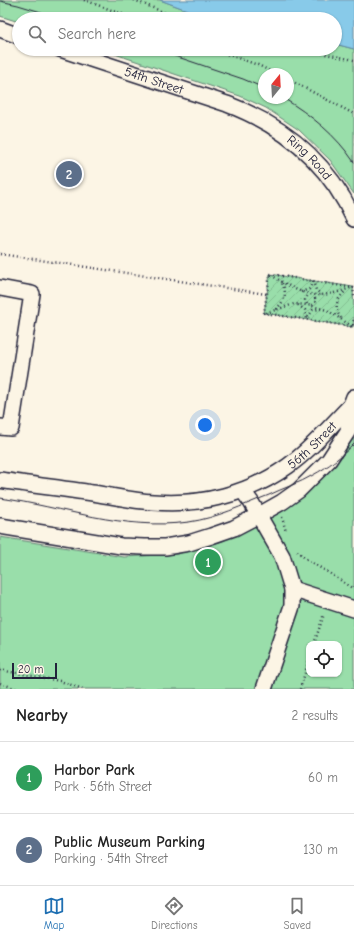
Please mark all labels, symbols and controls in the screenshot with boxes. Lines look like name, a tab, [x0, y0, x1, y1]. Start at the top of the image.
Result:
search box	[12, 12, 342, 56]
icon: search	[26, 23, 48, 45]
text: Search here	[58, 25, 136, 43]
street label: 54th Street	[123, 64, 186, 98]
north arrow	[258, 68, 294, 104]
street label: Ring Road	[284, 132, 335, 182]
pin: 2	[56, 159, 82, 189]
your location	[195, 415, 215, 435]
street label: 56th Street	[285, 418, 340, 472]
pin: 1	[195, 547, 221, 577]
map controls	[306, 641, 342, 677]
button: locate	[306, 641, 342, 677]
scale bar	[12, 661, 57, 680]
text: 20 m	[18, 663, 43, 676]
text: Nearby	[16, 706, 67, 725]
text: 2 results	[291, 708, 338, 723]
text: Harbor Park	[54, 761, 135, 779]
text: 1	[26, 770, 32, 785]
text: 60 m	[308, 770, 338, 785]
text: Park · 56th Street	[54, 779, 152, 794]
text: Public Museum Parking	[54, 833, 205, 851]
text: 2	[26, 842, 32, 857]
text: 130 m	[303, 842, 338, 857]
text: Parking · 54th Street	[54, 851, 168, 866]
tab: Map	[43, 895, 65, 932]
tab: Directions	[151, 895, 198, 932]
tab: Saved	[284, 895, 311, 932]

